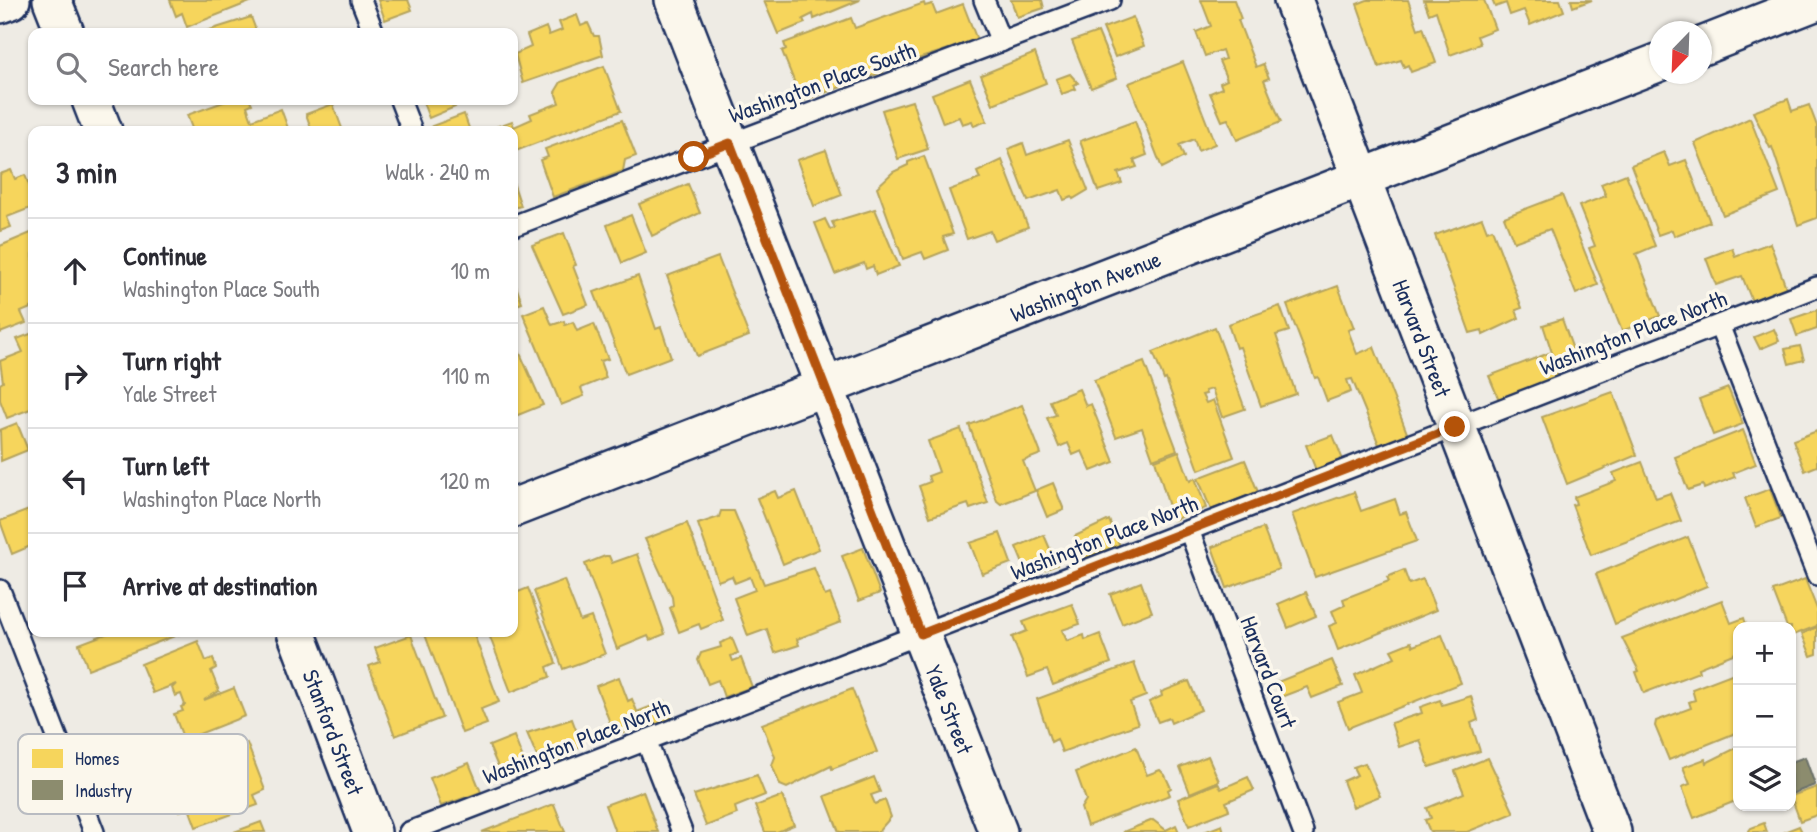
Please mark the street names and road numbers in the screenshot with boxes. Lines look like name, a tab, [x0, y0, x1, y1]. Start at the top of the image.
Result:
street label: Washington Place South	[724, 34, 920, 130]
street label: Washington Avenue	[1006, 242, 1165, 329]
street label: Harvard Street	[1386, 275, 1460, 402]
street label: Washington Place North	[1535, 282, 1731, 382]
street label: Washington Place North	[1006, 487, 1202, 587]
street label: Harvard Court	[1233, 611, 1305, 734]
street label: Yale Street	[919, 660, 982, 759]
street label: Stanford Street	[296, 665, 372, 800]
street label: Washington Place North	[478, 691, 674, 791]

